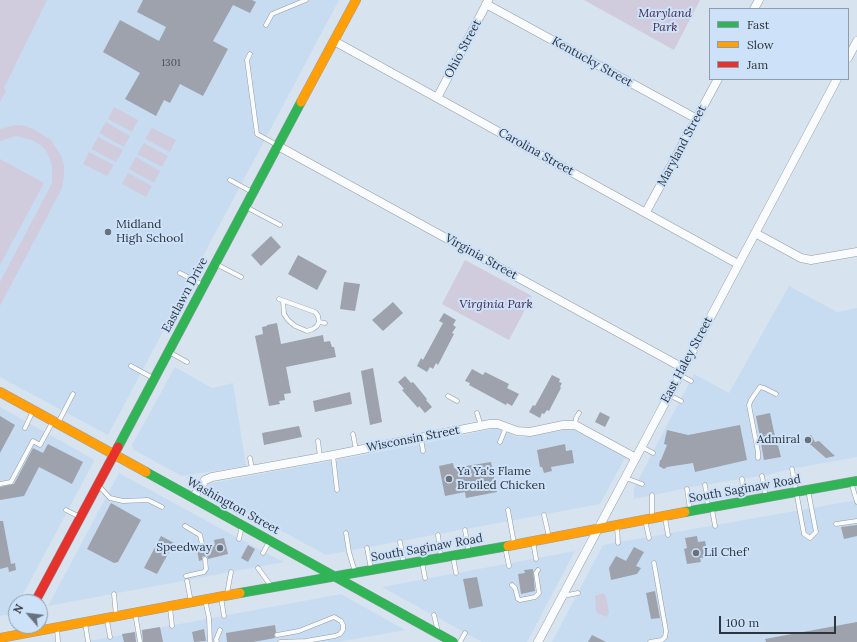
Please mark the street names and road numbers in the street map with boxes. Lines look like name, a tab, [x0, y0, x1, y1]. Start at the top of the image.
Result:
street label: Ohio Street	[442, 17, 484, 81]
street label: Kentucky Street	[549, 34, 635, 90]
street label: Maryland Street	[655, 103, 709, 189]
street label: Carolina Street	[496, 125, 576, 179]
street label: Virginia Street	[442, 231, 520, 283]
street label: Eastlawn Drive	[159, 255, 211, 335]
street label: East Haley Street	[658, 314, 716, 406]
street label: Wisconsin Street	[365, 423, 461, 455]
street label: South Saginaw Road	[688, 472, 802, 506]
street label: Washington Street	[184, 475, 282, 537]
street label: South Saginaw Road	[370, 531, 484, 565]

